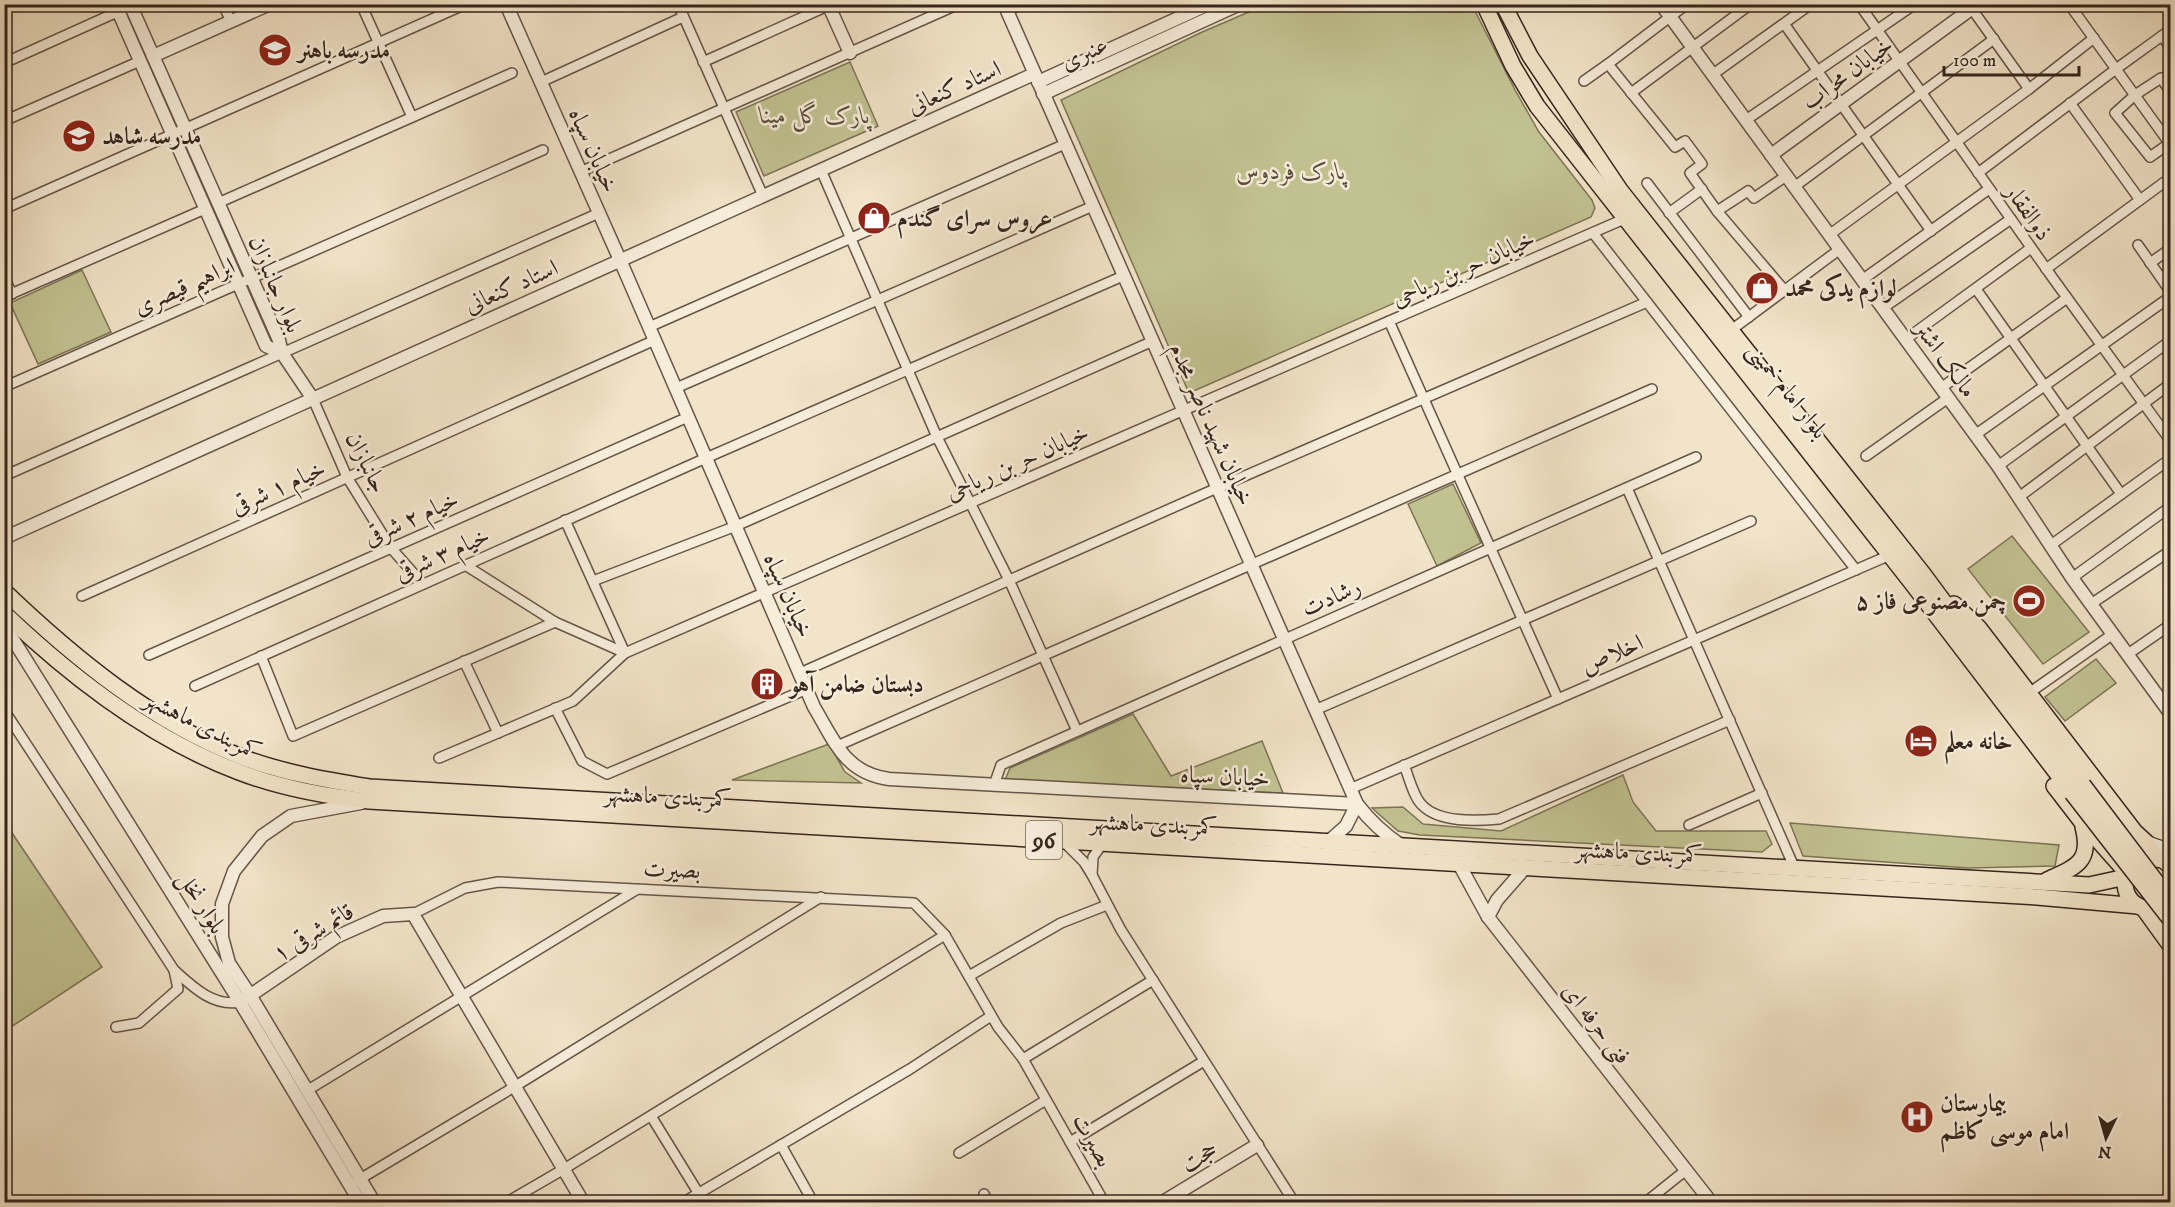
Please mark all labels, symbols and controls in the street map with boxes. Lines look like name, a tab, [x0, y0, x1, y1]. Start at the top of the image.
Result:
street label: عنبری	[1056, 30, 1113, 78]
street label: خیابان محراب	[1796, 30, 1899, 117]
school or university icon: مدرسه باهنر	[257, 32, 293, 68]
place label: مدرسه باهنر	[295, 36, 390, 66]
scale bar	[1944, 39, 2079, 77]
text: 100 m	[1953, 50, 1996, 72]
street label: استاد کنعانی	[903, 54, 1006, 122]
park label: پارک گل مینا	[758, 100, 873, 132]
street label: خیابان سپاه	[561, 103, 625, 198]
school or university icon: مدرسه شاهد	[61, 118, 97, 154]
place label: مدرسه شاهد	[102, 122, 201, 152]
park label: پارک فردوس	[1236, 157, 1348, 188]
street label: ذوالفقار	[1997, 177, 2059, 247]
shop icon: عروس سرای گندم	[856, 200, 892, 236]
place label: عروس سرای گندم	[897, 204, 1052, 239]
street label: خیابان حر بن ریاحی	[1387, 224, 1540, 314]
street label: بلوار جانبازان	[241, 231, 309, 338]
street label: ابراهیم قیصری	[129, 251, 243, 330]
street label: استاد کنعانی	[460, 253, 563, 321]
shop icon: لوازم یدکی محمد	[1744, 270, 1780, 306]
place label: لوازم یدکی محمد	[1785, 273, 1897, 309]
street label: مالک اشتر	[1905, 313, 1983, 404]
street label: بلوار امام خمینی	[1736, 336, 1834, 448]
street label: خیابان شهید ناصر مجدم	[1157, 338, 1260, 513]
street label: خیابان حر بن ریاحی	[941, 418, 1094, 508]
street label: جانبازان	[338, 427, 394, 498]
street label: خیام ۱ شرقی	[226, 454, 333, 527]
street label: خیام ۲ شرقی	[359, 485, 466, 558]
street label: خیام ۳ شرقی	[390, 521, 497, 594]
street label: خیابان سپاه	[756, 548, 820, 643]
street label: رشادت	[1297, 572, 1366, 624]
sports icon: چمن مصنوعی فاز ۵	[2011, 583, 2047, 619]
place label: چمن مصنوعی فاز ۵	[1856, 587, 2006, 617]
street label: اخلاص	[1576, 628, 1648, 682]
building icon: دبستان ضامن آهو	[749, 666, 785, 702]
place label: دبستان ضامن آهو	[787, 670, 924, 700]
street label: کمربندی ماهشهر	[136, 682, 266, 768]
hotel icon: خانه معلم	[1903, 723, 1939, 759]
place label: خانه معلم	[1944, 727, 2013, 765]
street label: خیابان سپاه	[1179, 760, 1271, 794]
street label: کمربندی ماهشهر	[601, 779, 732, 815]
street label: کمربندی ماهشهر	[1087, 807, 1218, 843]
road number: 96	[1026, 821, 1062, 859]
street label: کمربندی ماهشهر	[1572, 835, 1703, 871]
street label: بصیرت	[643, 854, 701, 886]
street label: بلوار نخل	[169, 865, 232, 940]
street label: قائم شرقی ۱	[267, 897, 362, 973]
street label: فنی حرفه ای	[1554, 977, 1637, 1071]
place label: بیمارستان امام موسی کاظم	[1940, 1089, 2069, 1153]
hospital icon: بیمارستان امام موسی کاظم	[1899, 1099, 1935, 1135]
street label: بصیرت	[1065, 1108, 1119, 1173]
north arrow	[2076, 1108, 2136, 1168]
street label: حجت	[1175, 1134, 1224, 1180]
text: N	[2097, 1141, 2112, 1162]

